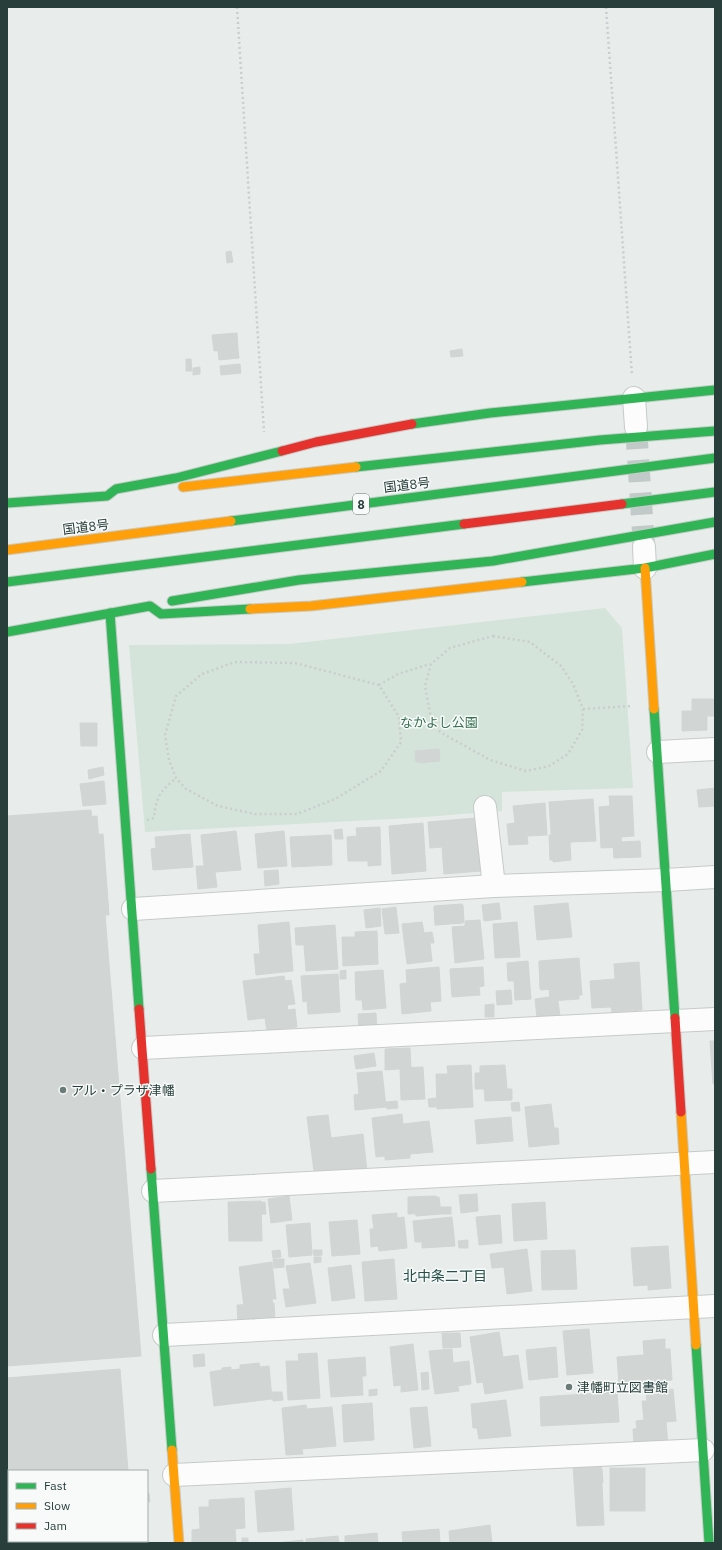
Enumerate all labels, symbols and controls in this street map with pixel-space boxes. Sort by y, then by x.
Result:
street label: 国道8号 [383,474,431,496]
road number: 8 [353,494,369,514]
street label: 国道8号 [62,516,110,538]
park label: なかよし公園 [400,714,478,731]
place label: アル・プラザ津幡 [71,1082,175,1099]
marker: アル・プラザ津幡 [58,1085,68,1095]
district label: 北中条二丁目 [403,1267,487,1285]
place label: 津幡町立図書館 [577,1379,668,1396]
marker: 津幡町立図書館 [564,1382,574,1392]
legend [8,1470,148,1542]
text: Fast [44,1478,67,1493]
text: Slow [44,1498,70,1513]
text: Jam [44,1518,67,1533]

